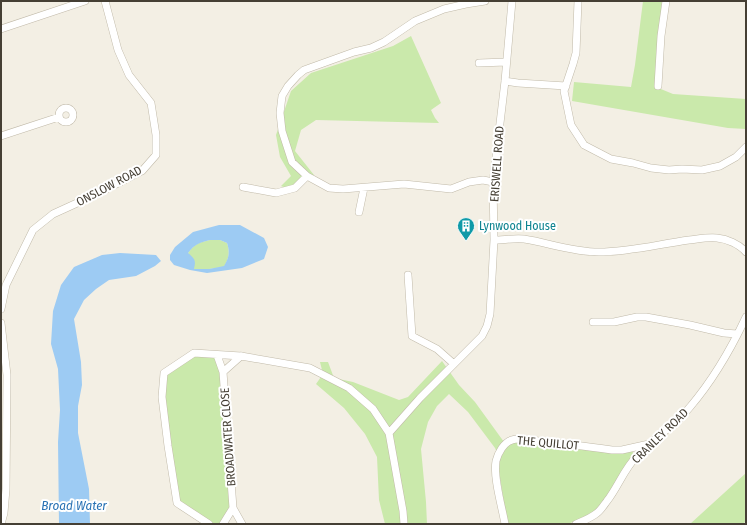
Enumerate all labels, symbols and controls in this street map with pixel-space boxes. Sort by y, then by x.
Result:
street label: ERISWELL ROAD [487,125,507,203]
street label: ONSLOW ROAD [74,163,144,209]
building icon: Lynwood House [456,216,476,241]
place label: Lynwood House [479,219,556,233]
street label: BROADWATER CLOSE [218,387,238,487]
street label: CRANLEY ROAD [629,406,691,466]
street label: THE QUILLOT [517,433,580,453]
water label: Broad Water [41,498,107,513]

